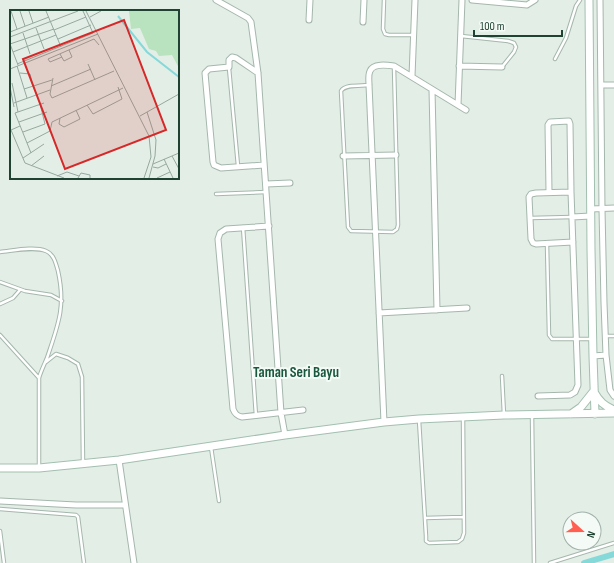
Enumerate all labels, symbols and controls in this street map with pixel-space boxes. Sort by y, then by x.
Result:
inset map [10,10,179,179]
scale bar [474,12,562,38]
text: 100 m [480,19,505,34]
district label: Taman Seri Bayu [253,363,339,382]
north arrow [562,511,602,551]
text: N [584,529,598,540]

